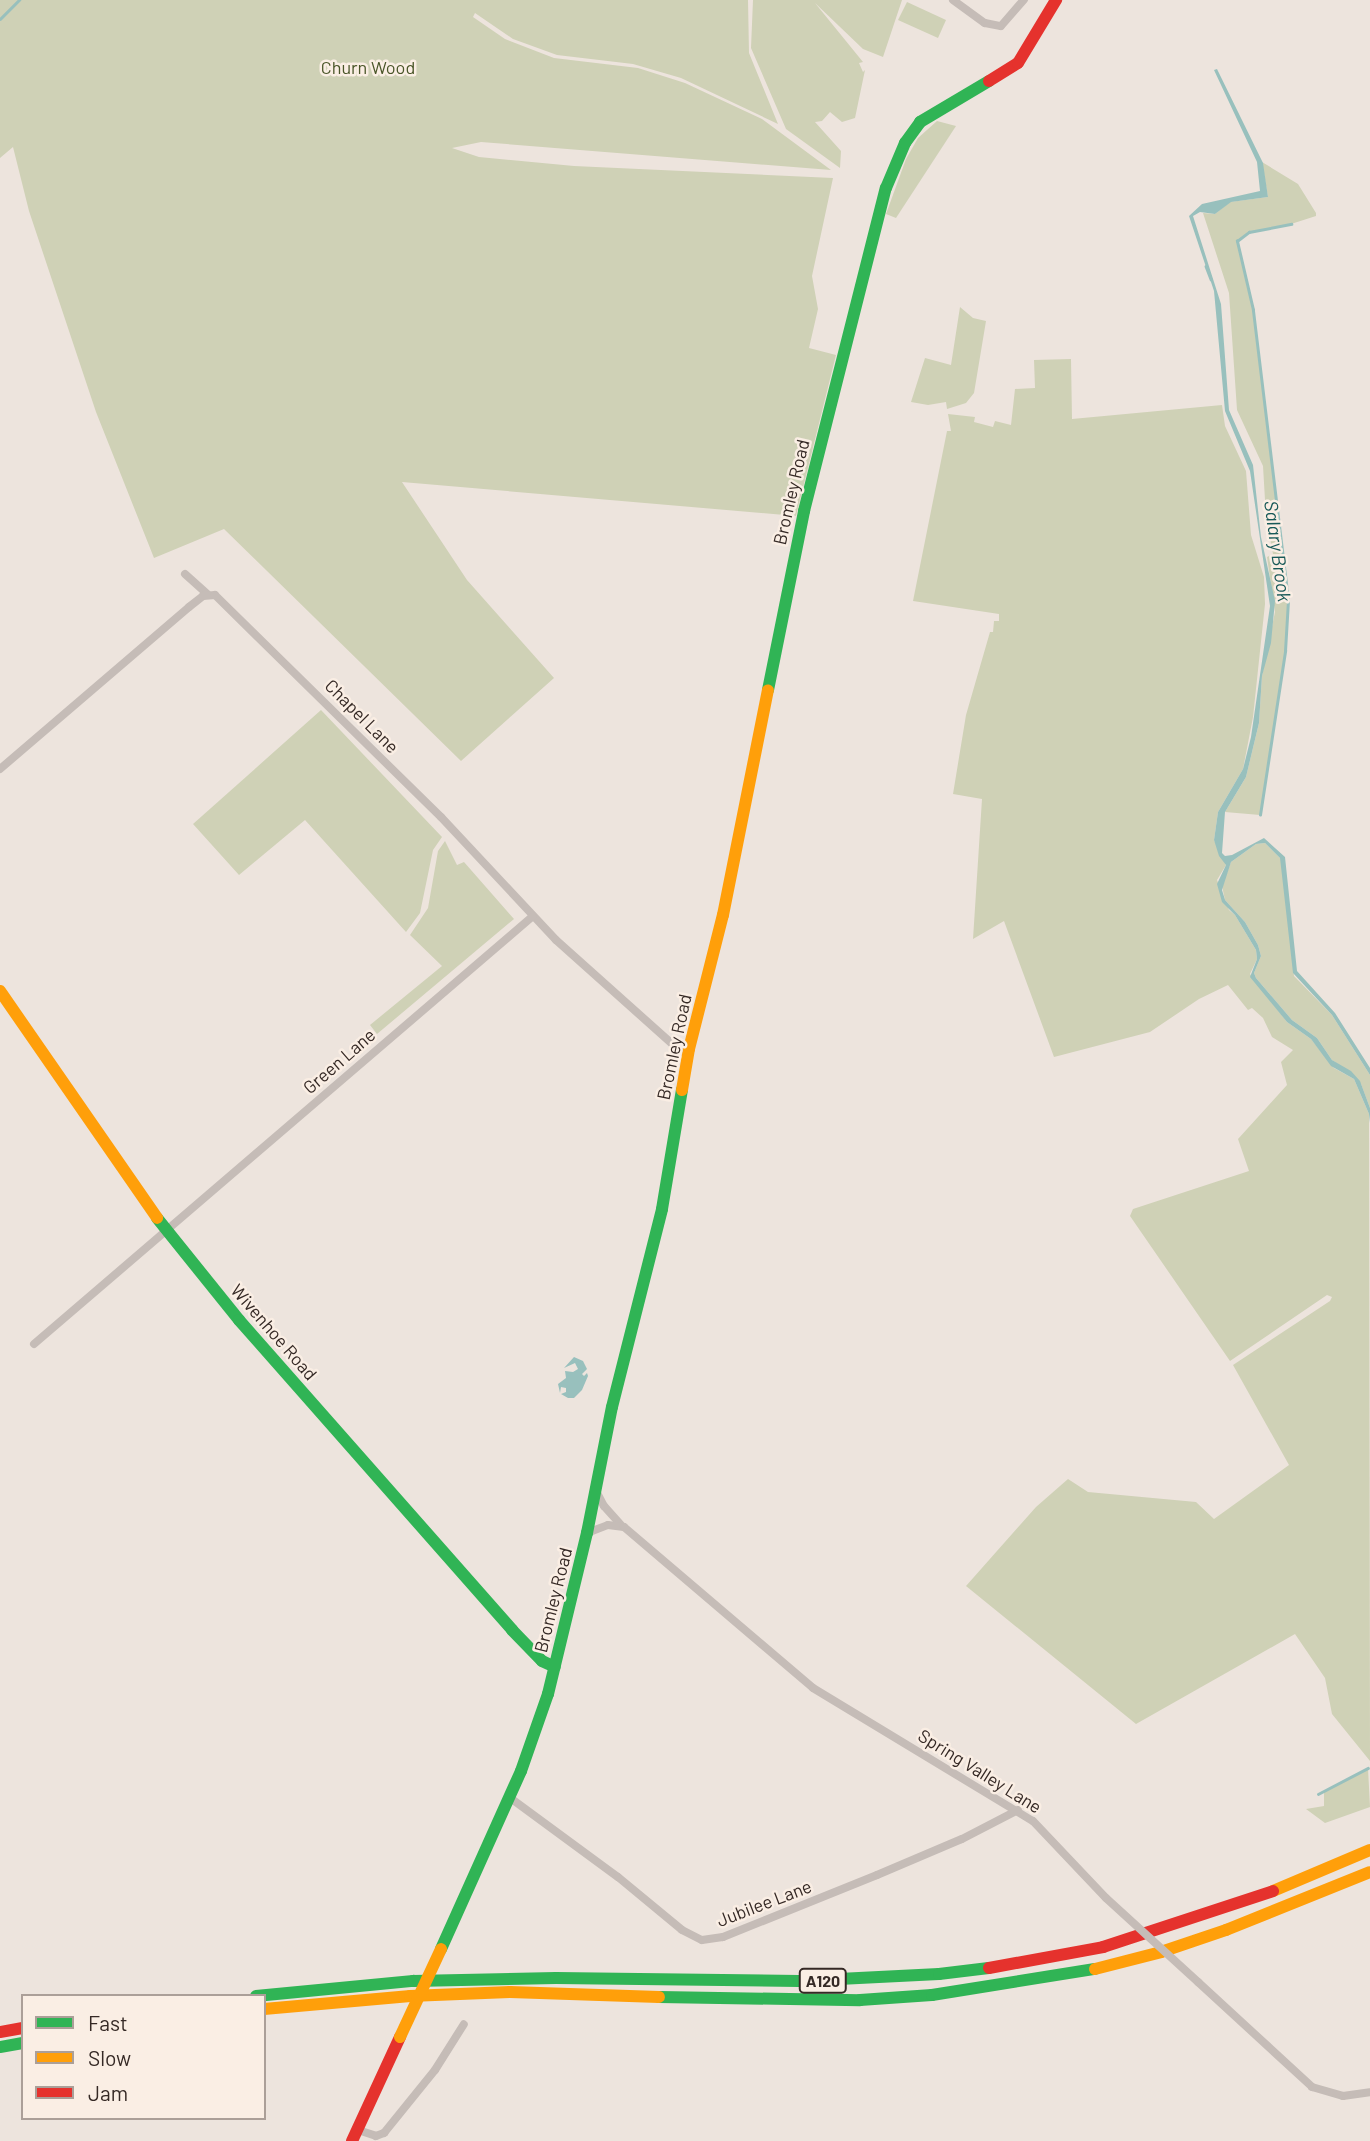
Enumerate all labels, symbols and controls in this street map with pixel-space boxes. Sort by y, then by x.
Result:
park label: Churn Wood [321,56,415,78]
street label: Bromley Road [768,437,814,547]
water label: Salary Brook [1260,499,1296,603]
street label: Chapel Lane [321,675,403,757]
street label: Bromley Road [652,992,696,1102]
street label: Green Lane [298,1024,380,1098]
street label: Wivenhoe Road [226,1280,322,1384]
street label: Bromley Road [530,1545,576,1655]
street label: Spring Valley Lane [914,1724,1046,1818]
street label: Jubilee Lane [713,1875,815,1931]
road number: A120 [798,1968,848,1994]
legend [21,1994,266,2120]
text: Fast [88,2010,128,2035]
text: Slow [88,2045,131,2070]
text: Jam [88,2080,128,2105]

